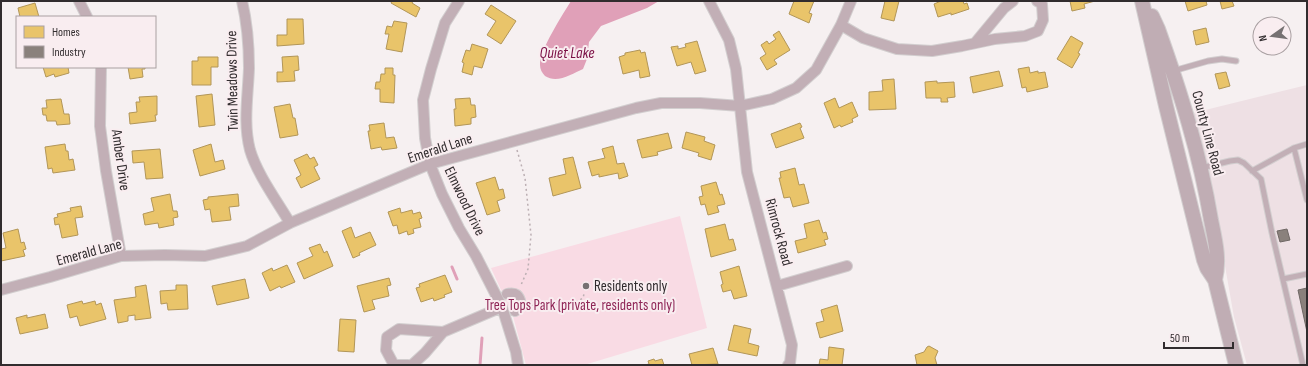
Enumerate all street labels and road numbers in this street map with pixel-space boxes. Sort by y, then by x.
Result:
street label: Twin Meadows Drive [222,30,243,132]
street label: County Line Road [1187,89,1228,178]
street label: Amber Drive [107,127,134,192]
street label: Emerald Lane [405,129,475,168]
street label: Elmwood Drive [440,164,489,239]
street label: Rimrock Road [760,196,797,268]
street label: Emerald Lane [54,235,124,270]

